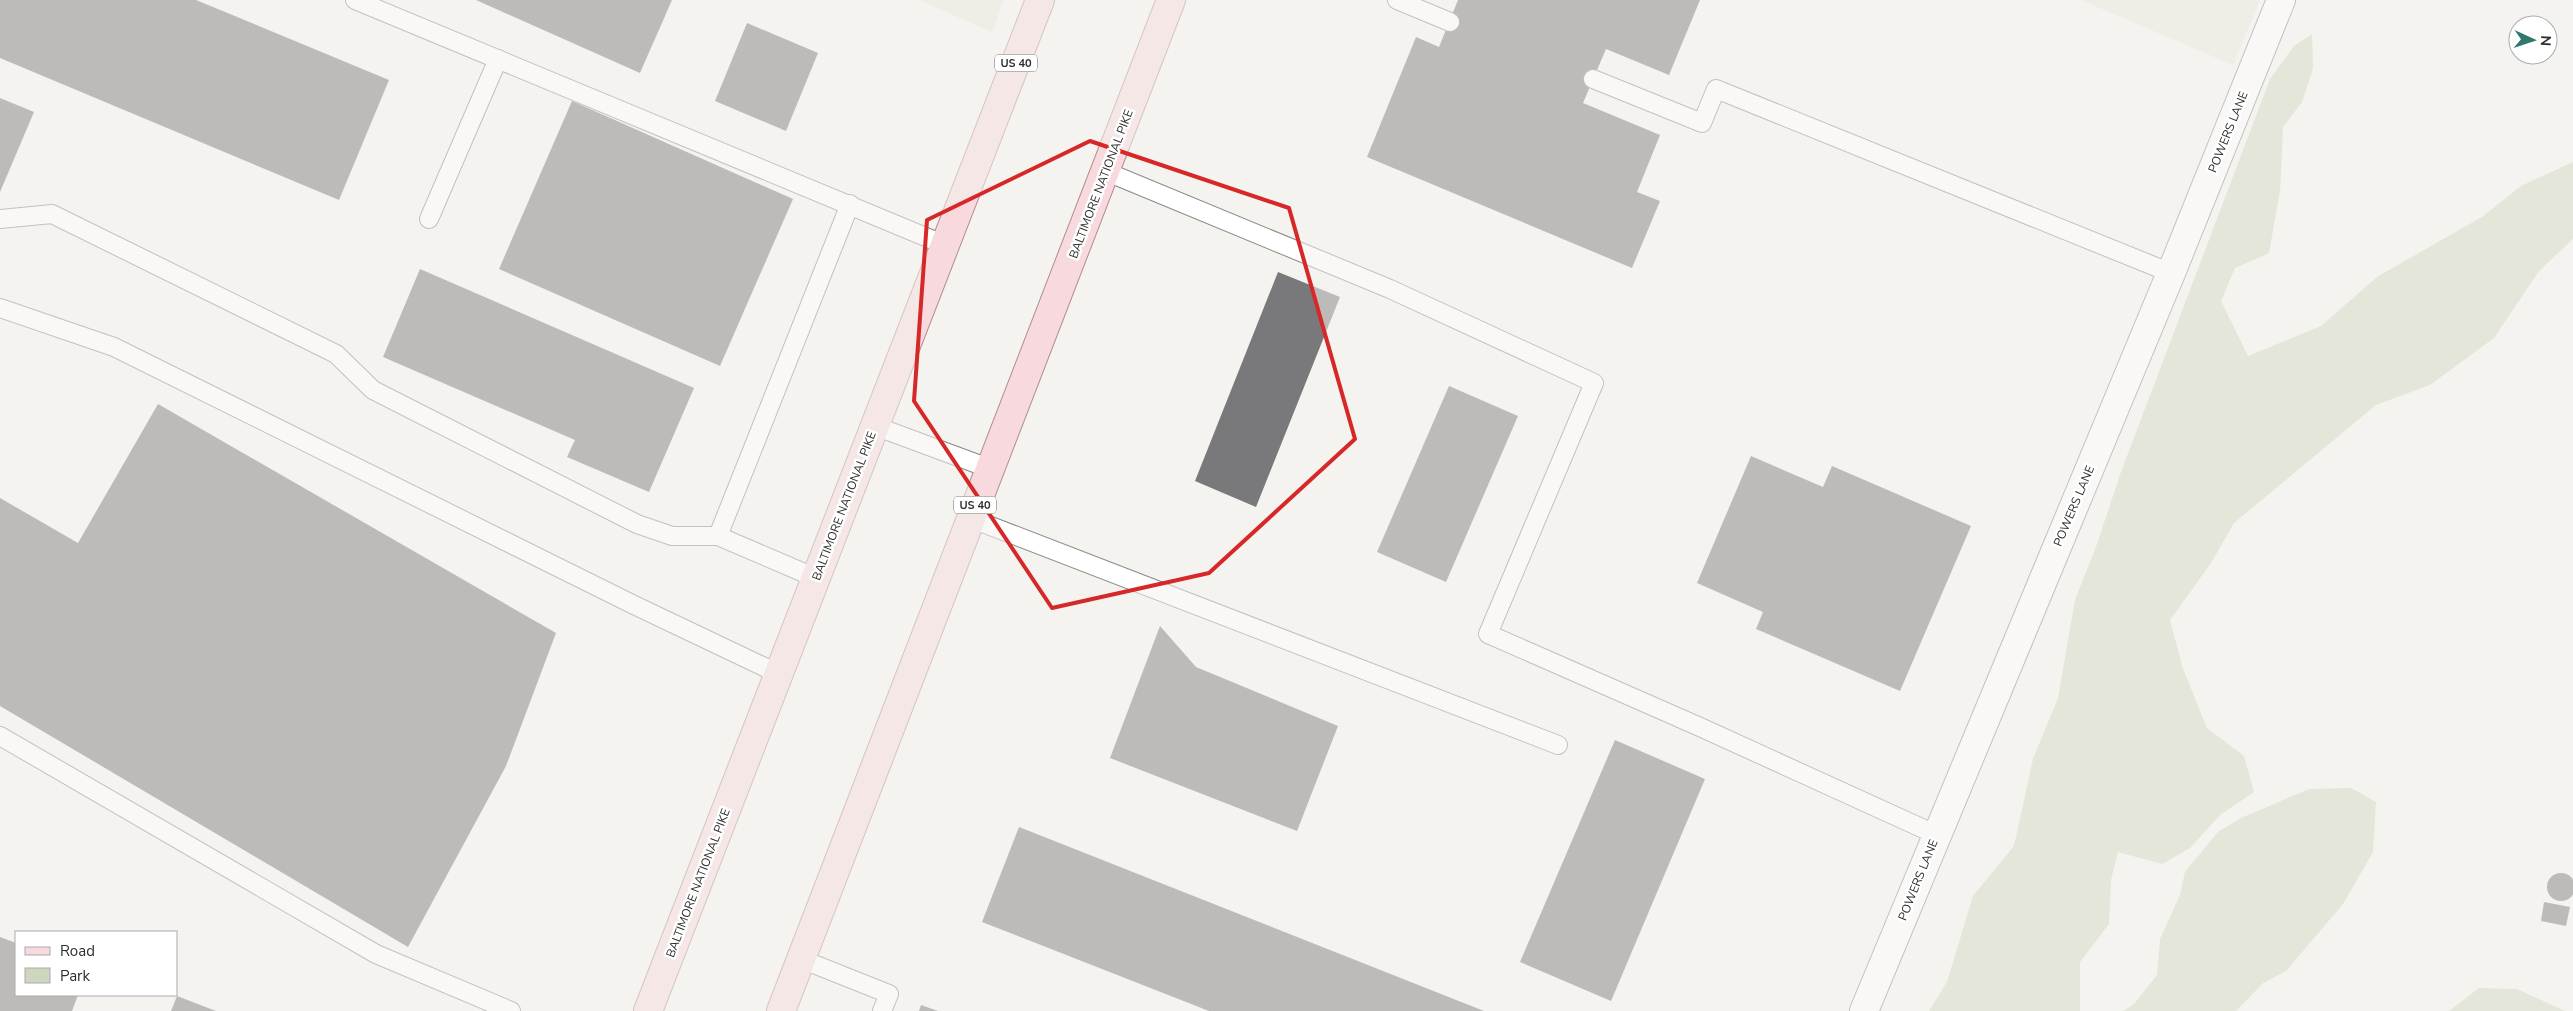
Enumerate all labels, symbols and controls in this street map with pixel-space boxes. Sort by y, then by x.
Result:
north arrow [2508,15,2558,65]
text: N [2536,35,2555,46]
road number: US 40 [995,54,1037,72]
street label: POWERS LANE [2204,89,2252,175]
street label: BALTIMORE NATIONAL PIKE [1065,107,1137,261]
street label: BALTIMORE NATIONAL PIKE [808,429,880,583]
street label: POWERS LANE [2050,463,2098,549]
road number: US 40 [954,496,996,514]
street label: BALTIMORE NATIONAL PIKE [662,806,734,960]
street label: POWERS LANE [1894,837,1942,923]
legend [15,931,178,996]
text: Road [60,941,95,961]
text: Park [60,966,90,986]

